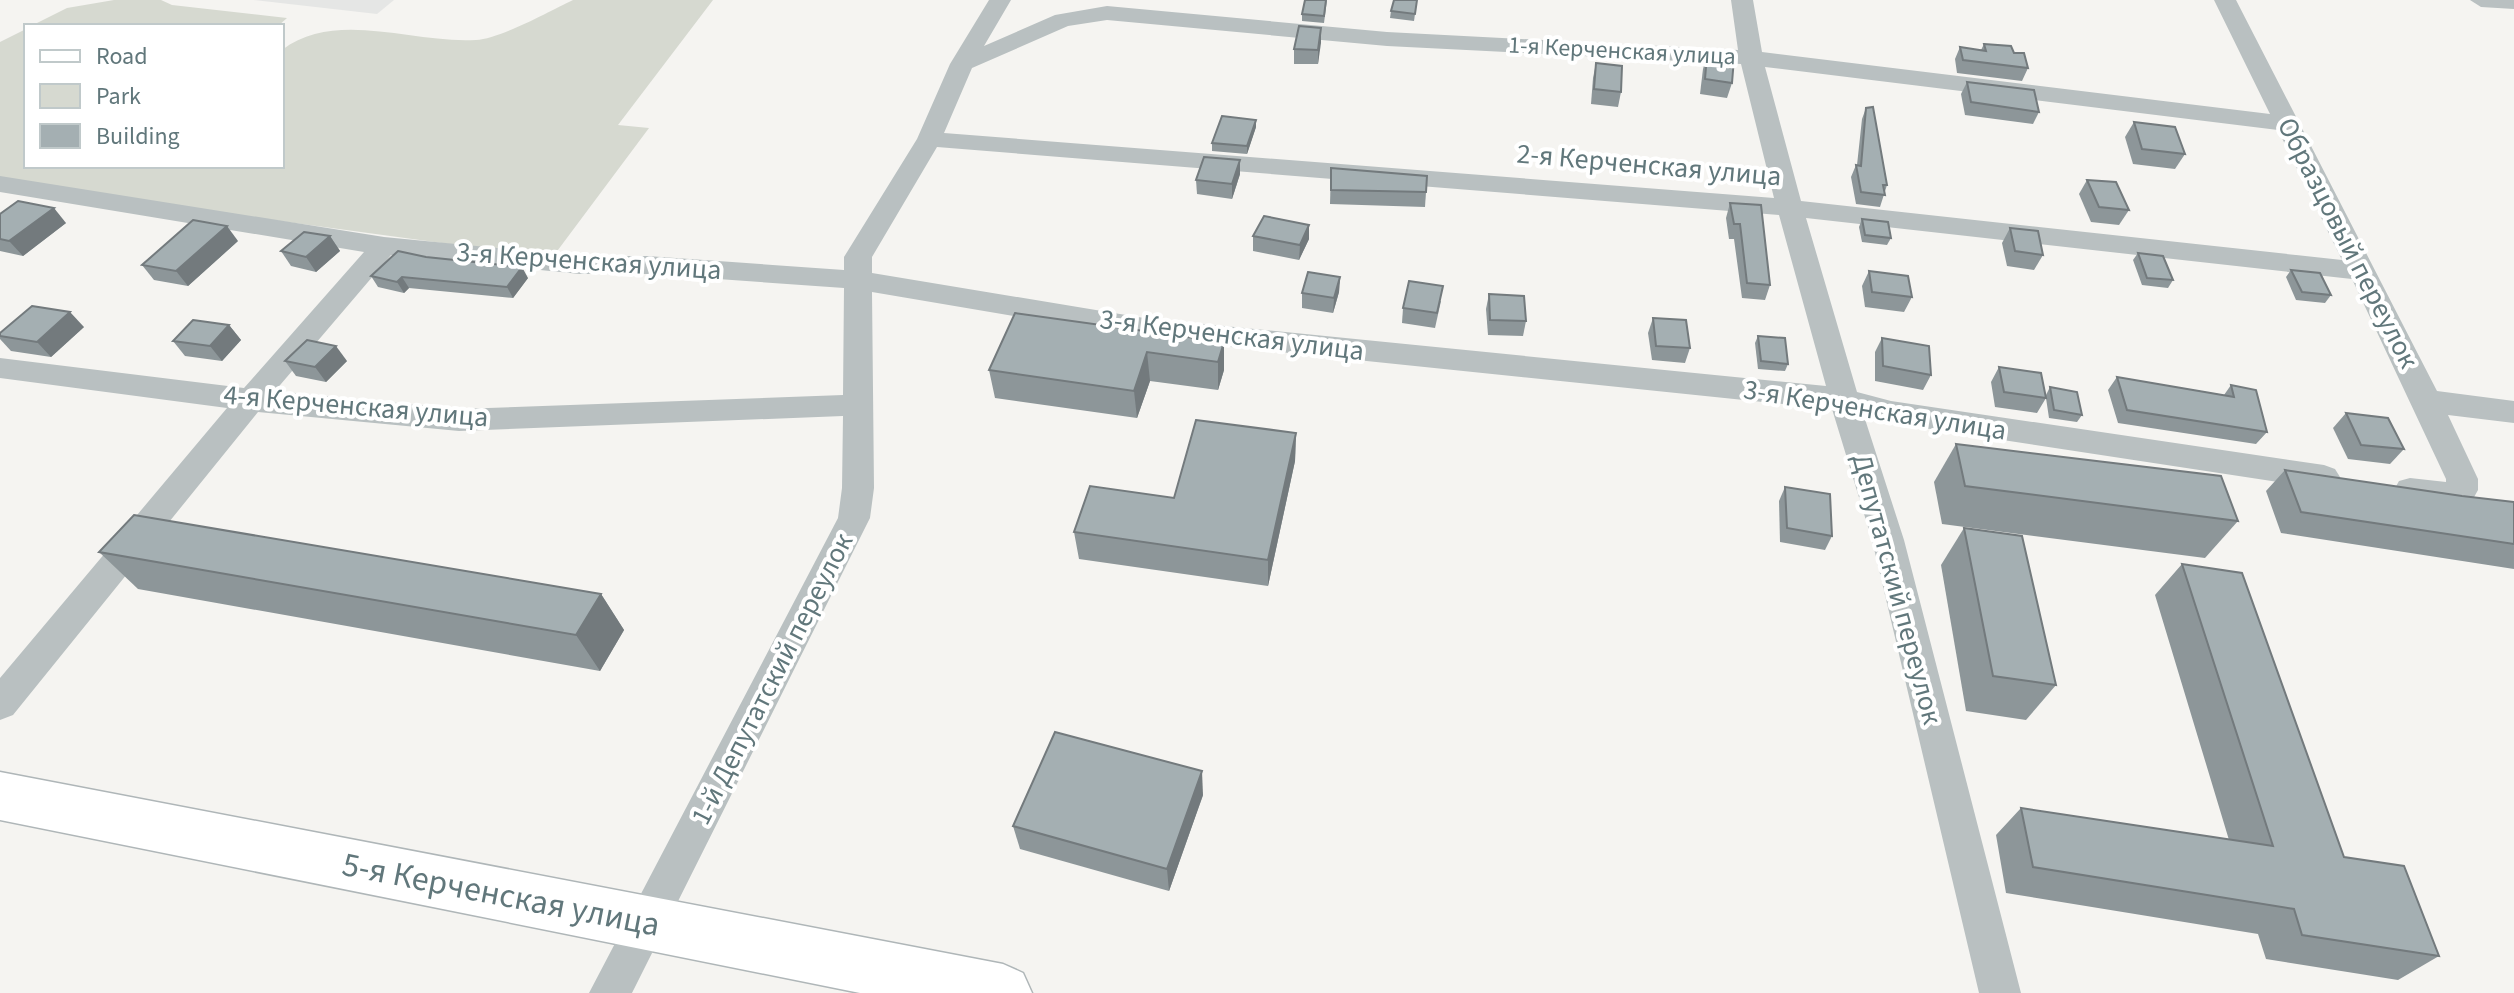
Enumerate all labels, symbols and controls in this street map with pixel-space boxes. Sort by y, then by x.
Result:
legend [24,24,284,168]
street label: 1-я Керченская улица [1507,28,1737,74]
text: Road [96,39,148,74]
text: Park [96,79,141,114]
street label: Образцовый переулок [2267,111,2429,376]
text: Building [96,119,180,154]
street label: 2-я Керченская улица [1515,134,1783,196]
street label: 3-я Керченская улица [455,232,723,290]
street label: 3-я Керченская улица [1098,299,1366,371]
street label: 3-я Керченская улица [1741,369,2009,451]
street label: 4-я Керченская улица [222,375,490,437]
street label: Депутатский переулок [1842,449,1952,729]
street label: 1-й Депутатский переулок [681,526,863,832]
street label: 5-я Керченская улица [338,840,664,950]

